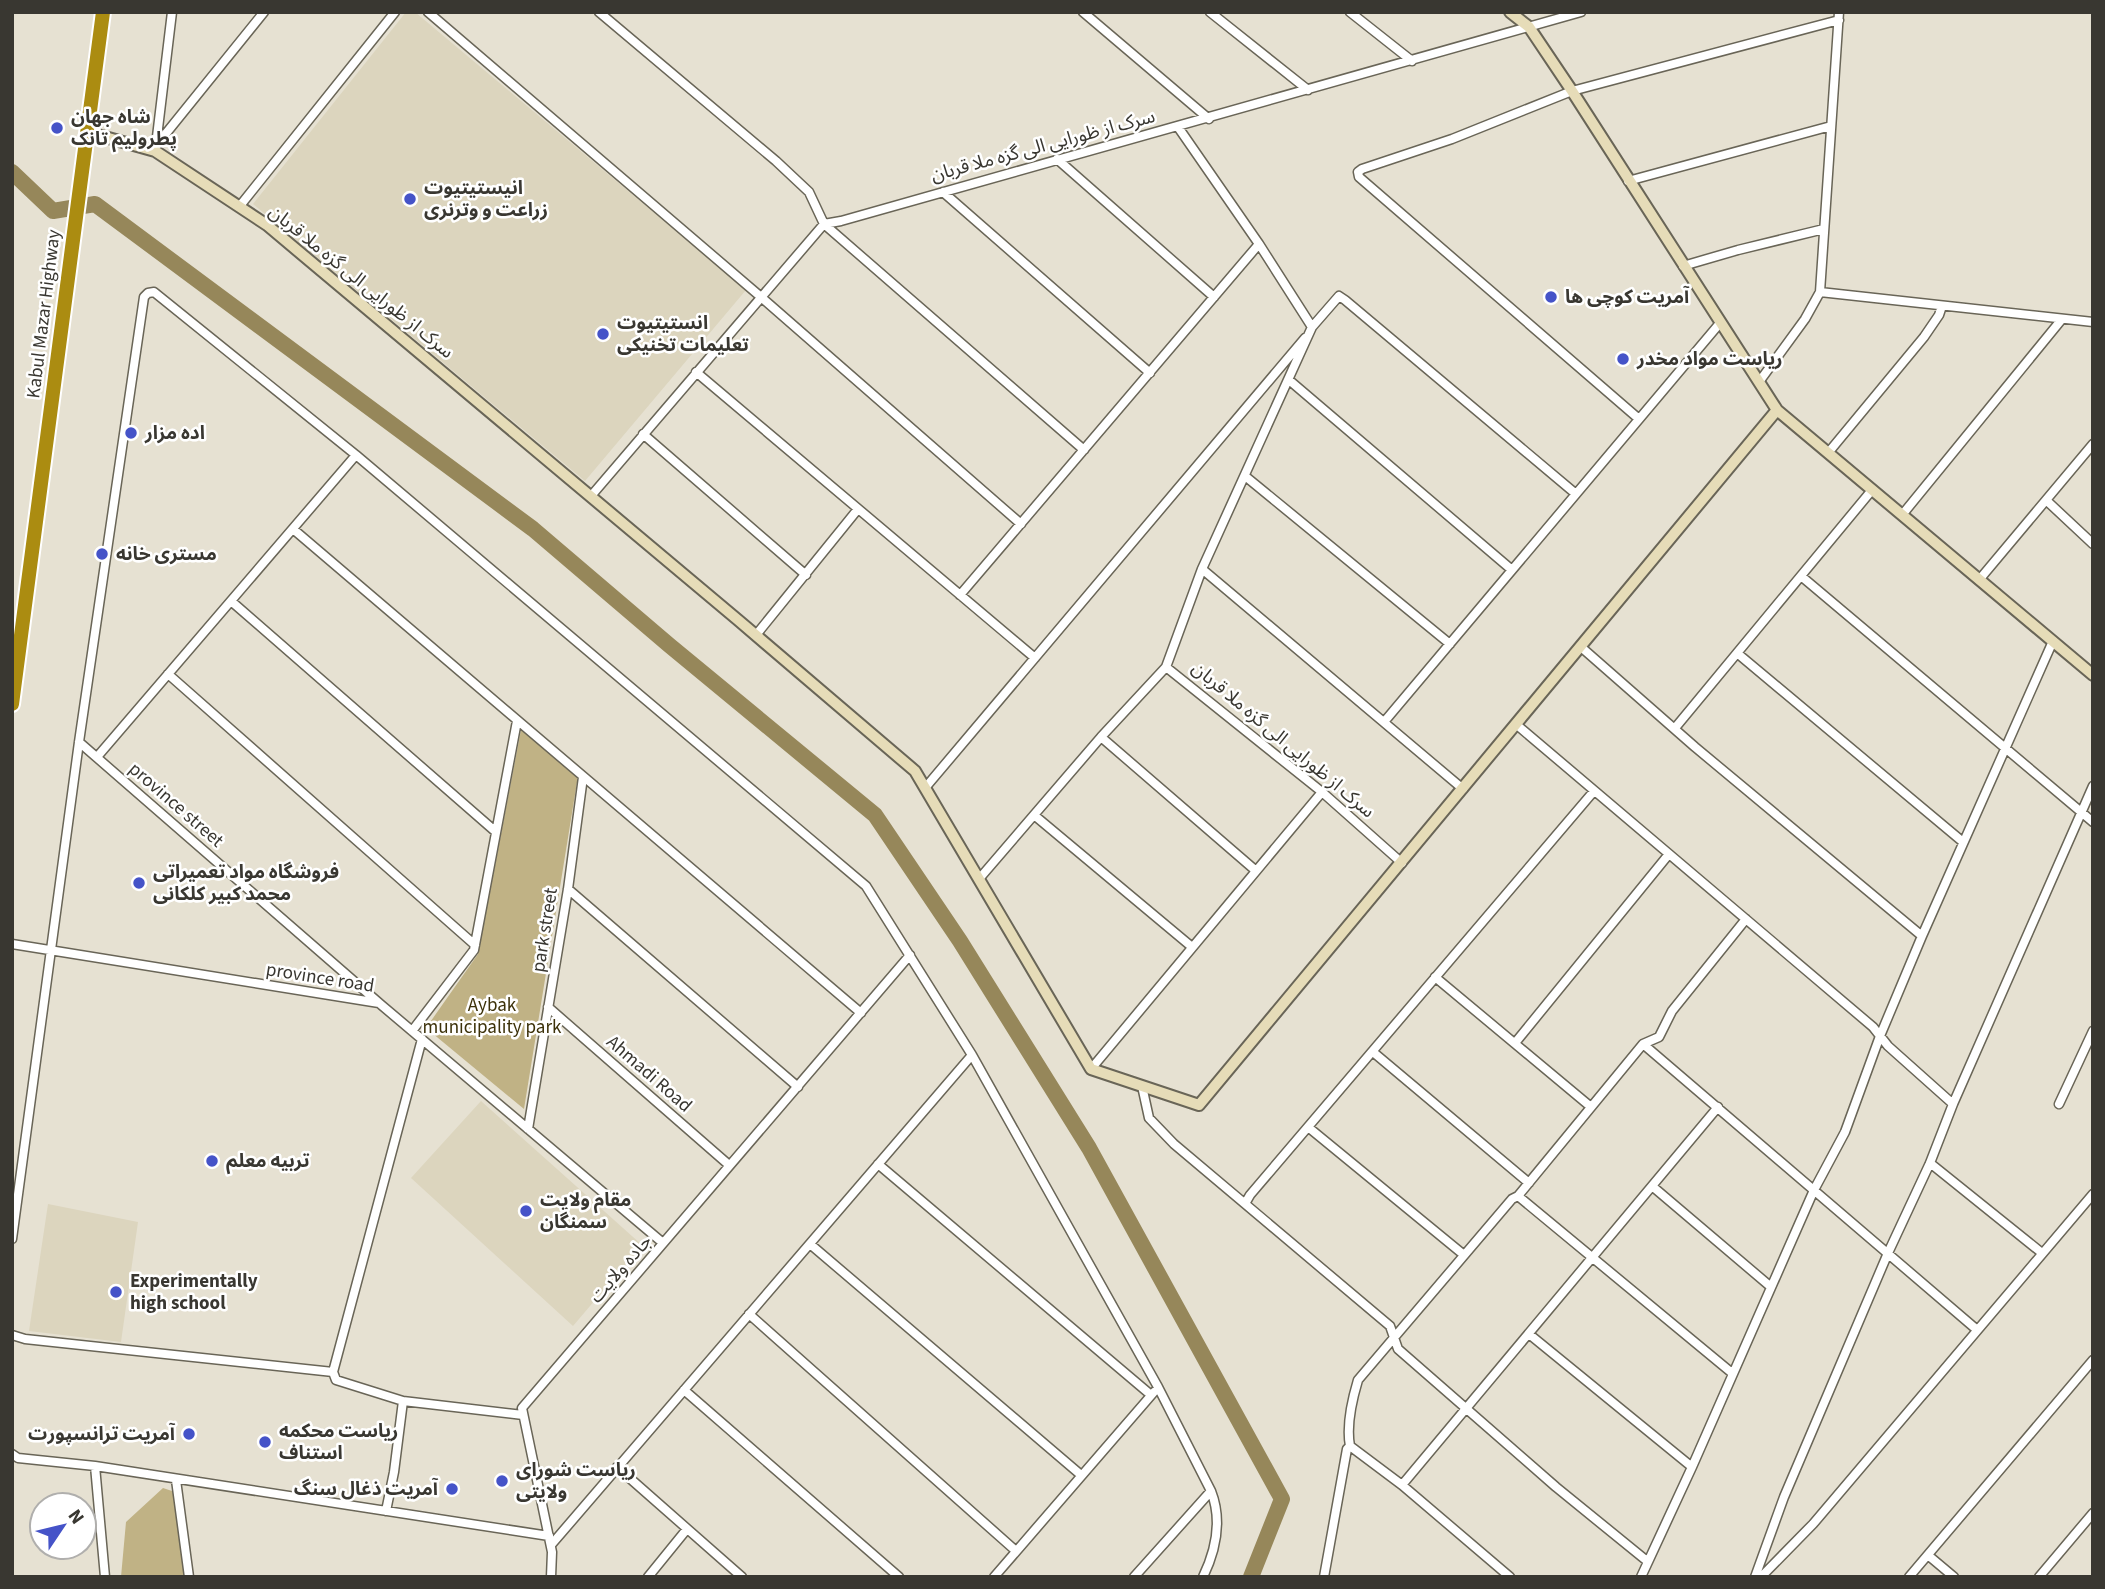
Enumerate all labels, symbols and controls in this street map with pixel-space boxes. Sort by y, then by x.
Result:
street label: سرک از ظورایی الی گزه ملا قربان [928,103,1158,189]
place label: شاه جهان پطرولیم تانک [71,104,177,153]
marker: شاه جهان پطرولیم تانک [49,120,65,136]
place label: انیستیتیوت زراعت و وترنری [424,175,548,224]
marker: انیستیتیوت زراعت و وترنری [402,191,418,207]
street label: سرک از ظورایی الی گزه ملا قربان [263,199,459,365]
street label: Kabul Mazar Highway [20,228,68,400]
place label: آمریت کوچی ها [1565,284,1690,311]
marker: آمریت کوچی ها [1543,289,1559,305]
place label: انستیتیوت تعلیمات تخنیکی [617,310,749,359]
marker: انستیتیوت تعلیمات تخنیکی [595,326,611,342]
place label: ریاست مواد مخدر [1636,346,1783,373]
marker: ریاست مواد مخدر [1615,351,1631,367]
place label: اده مزار [144,420,205,447]
marker: اده مزار [123,425,139,441]
place label: مستری خانه [116,541,217,568]
marker: مستری خانه [94,546,110,562]
street label: سرک از ظورایی الی گزه ملا قربان [1186,655,1380,825]
street label: province street [123,756,230,854]
place label: فروشگاه مواد تعمیراتی محمد کبیر کلکانی [153,859,339,908]
marker: فروشگاه مواد تعمیراتی محمد کبیر کلکانی [131,875,147,891]
street label: park street [525,885,565,974]
street label: province road [264,956,376,1000]
park label: Aybak municipality park [423,992,562,1041]
street label: Ahmadi Road [600,1029,698,1119]
place label: تربیه معلم [226,1148,310,1175]
marker: تربیه معلم [204,1153,220,1169]
place label: مقام ولایت سمنگان [540,1187,631,1236]
marker: مقام ولایت سمنگان [518,1203,534,1219]
street label: جاده ولایت [583,1229,659,1309]
place label: Experimentally high school [130,1268,258,1317]
marker: Experimentally high school [108,1284,124,1300]
place label: ریاست محکمه استناف [279,1418,398,1467]
place label: آمریت ترانسپورت [28,1421,176,1448]
marker: آمریت ترانسپورت [181,1426,197,1442]
marker: ریاست محکمه استناف [257,1434,273,1450]
place label: ریاست شورای ولایتی [516,1457,636,1506]
marker: ریاست شورای ولایتی [494,1473,510,1489]
place label: آمریت ذغال سنگ [294,1476,439,1503]
marker: آمریت ذغال سنگ [444,1481,460,1497]
north arrow [28,1491,98,1561]
text: N [61,1504,90,1530]

